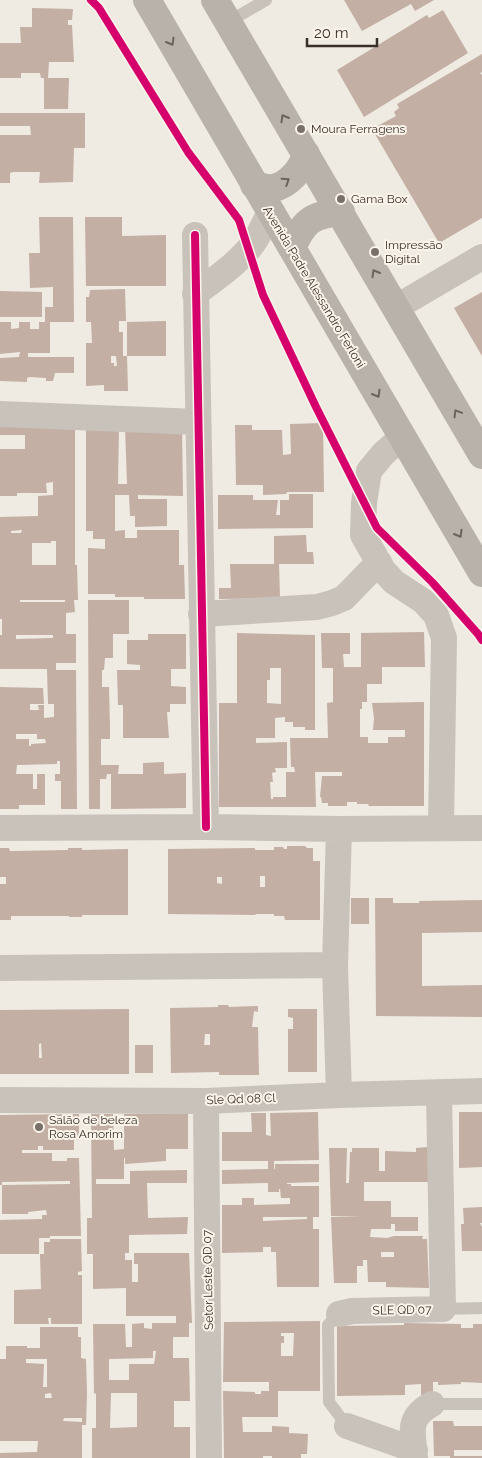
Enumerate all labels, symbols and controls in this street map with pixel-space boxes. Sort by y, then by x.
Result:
scale bar [307,15,377,47]
text: 20 m [314,24,349,42]
one-way arrow [165,37,175,46]
one-way arrow [280,114,290,123]
place label: Moura Ferragens [311,122,406,136]
marker: Moura Ferragens [295,123,307,135]
one-way arrow [280,178,289,187]
place label: Gama Box [351,192,408,206]
marker: Gama Box [335,193,347,205]
street label: Avenida Padre Alessandro Ferloni [260,204,368,370]
place label: Impressão Digital [385,238,443,266]
marker: Impressão Digital [369,246,381,258]
one-way arrow [372,269,382,278]
one-way arrow [371,388,381,397]
one-way arrow [454,410,464,419]
one-way arrow [453,529,463,538]
street label: Sle Qd 08 Cl [206,1091,277,1107]
place label: Salão de beleza Rosa Amorim [49,1113,138,1141]
marker: Salão de beleza Rosa Amorim [33,1121,45,1133]
street label: Setor Leste QD 07 [200,1229,216,1330]
street label: SLE QD 07 [372,1302,432,1318]

